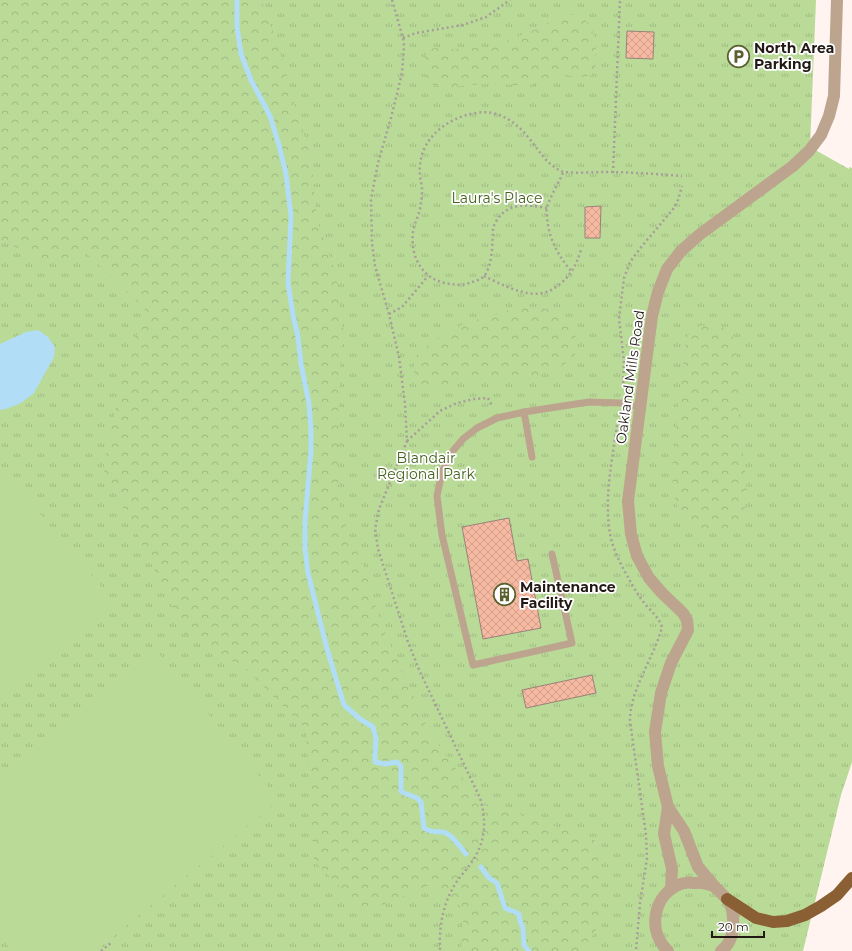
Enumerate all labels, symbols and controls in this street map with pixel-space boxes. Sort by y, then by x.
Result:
place label: North Area Parking [754,39,834,73]
parking icon: North Area Parking [725,43,751,69]
park label: Laura's Place [452,189,542,207]
street label: Oakland Mills Road [612,309,648,445]
park label: Blandair Regional Park [377,449,476,483]
place label: Maintenance Facility [520,578,616,612]
building icon: Maintenance Facility [492,582,518,608]
scale bar [712,913,764,939]
text: 20 m [718,919,749,934]

